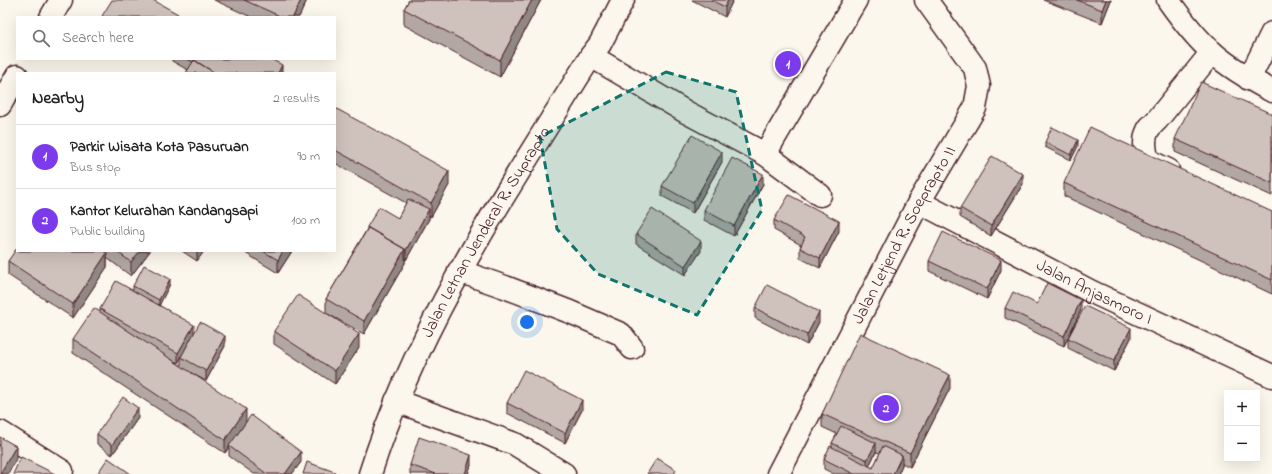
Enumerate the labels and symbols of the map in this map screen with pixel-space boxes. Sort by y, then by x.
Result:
pin: 1 [775,49,801,79]
street label: Jalan Letnan Jenderal R. Suprapto [415,121,557,342]
street label: Jalan Letjend R. Soeprapto II [845,141,962,329]
street label: Jalan Anjasmoro I [1032,253,1157,331]
your location [517,312,537,332]
pin: 2 [873,393,899,423]

